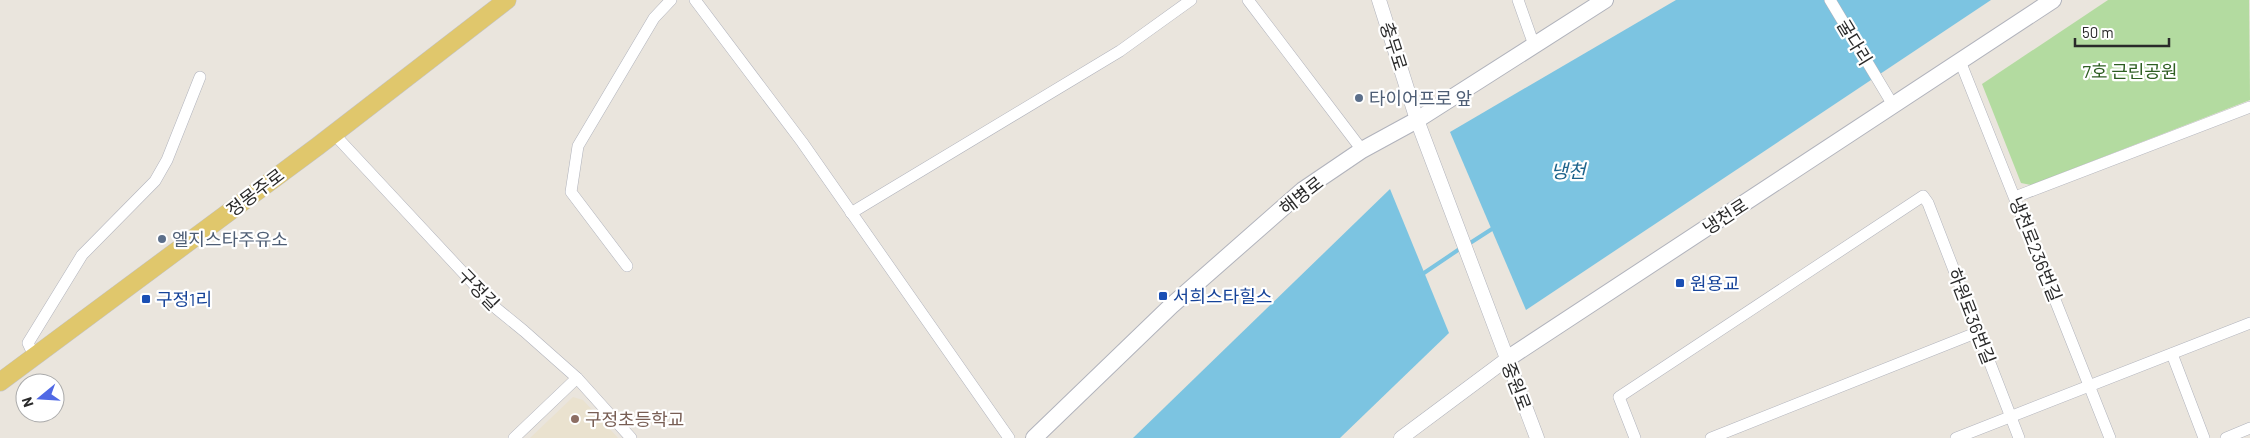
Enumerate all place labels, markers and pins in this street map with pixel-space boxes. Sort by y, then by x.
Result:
place label: 타이어프로 앞 [1369,87,1472,109]
marker: 타이어프로 앞 [1353,92,1365,104]
place label: 엘지스타주유소 [172,228,288,250]
marker: 엘지스타주유소 [156,233,168,245]
place label: 원용교 [1690,272,1740,294]
marker: 원용교 [1674,277,1686,289]
place label: 서희스타힐스 [1173,285,1272,307]
place label: 구정1리 [156,288,212,310]
marker: 서희스타힐스 [1157,290,1169,302]
marker: 구정1리 [140,293,152,305]
place label: 구정초등학교 [585,408,684,430]
marker: 구정초등학교 [569,413,581,425]

